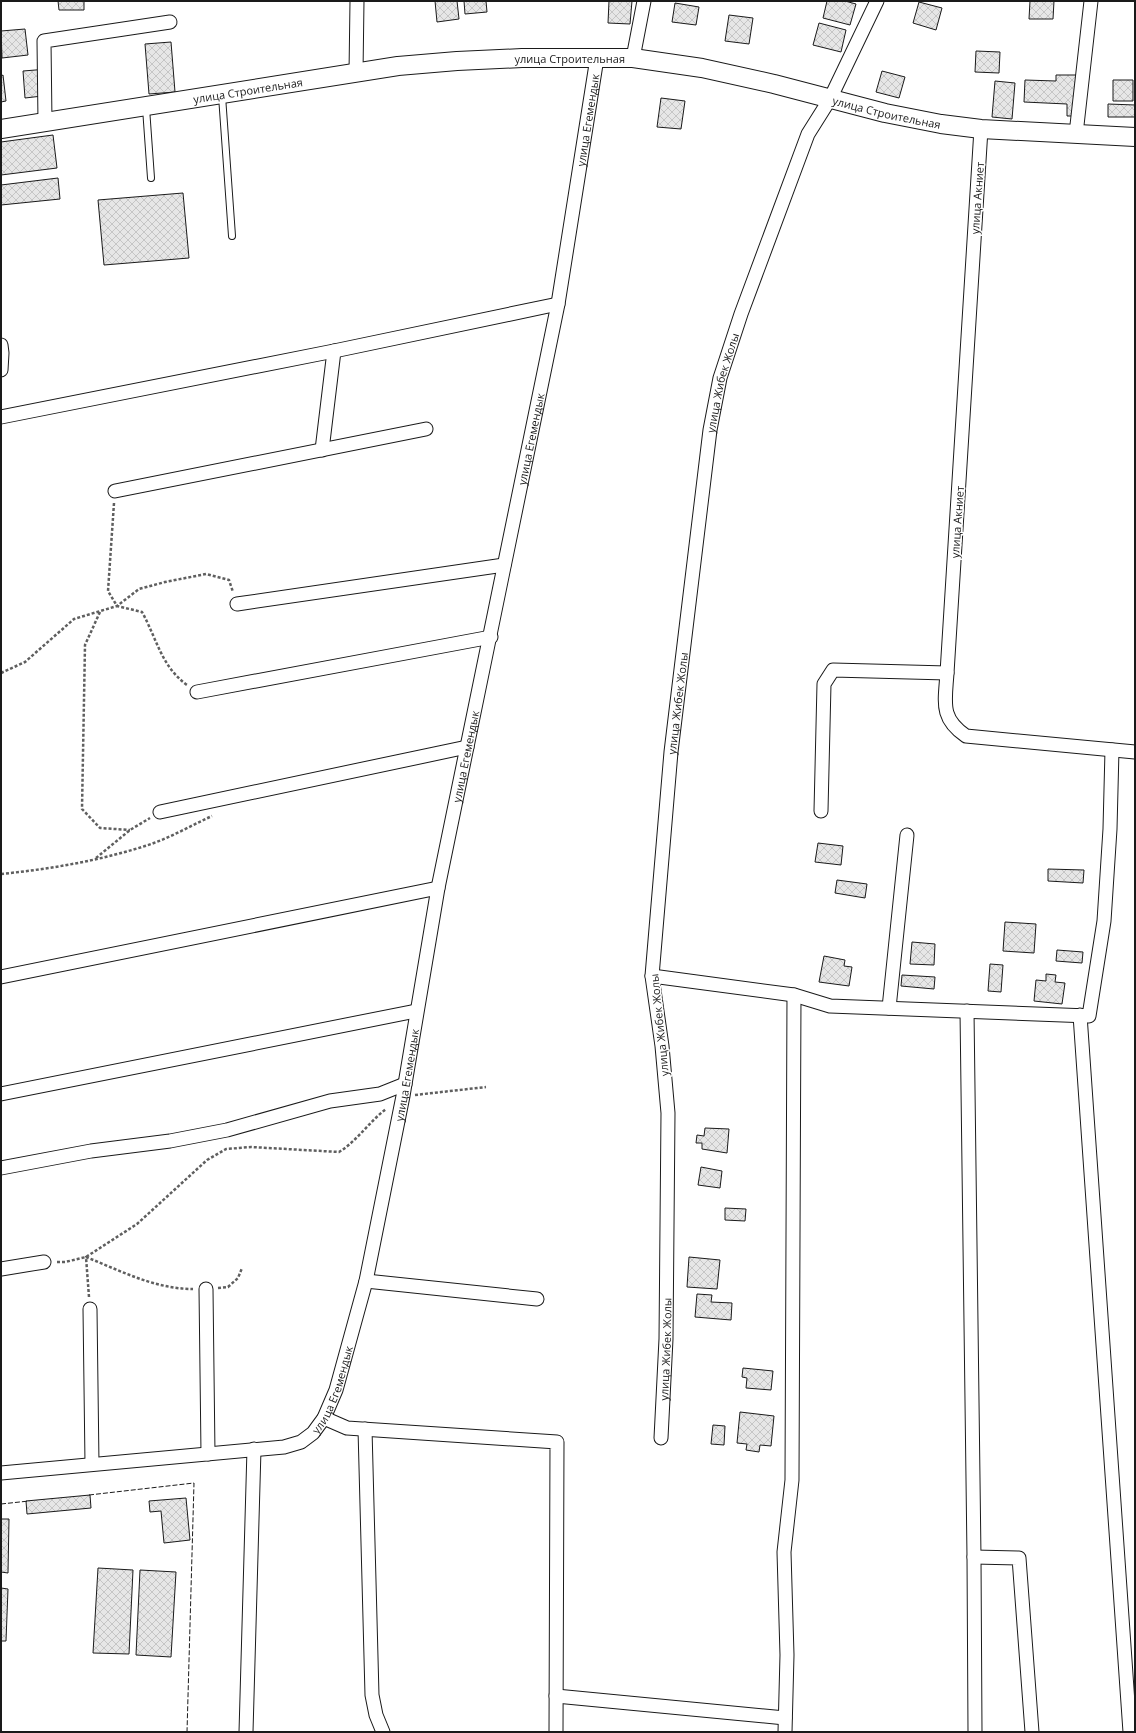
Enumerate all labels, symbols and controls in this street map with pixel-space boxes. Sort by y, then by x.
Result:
street label: улица Строительная [514,51,625,66]
street label: улица Егемендык [572,72,602,167]
street label: улица Строительная [192,74,304,106]
street label: улица Строительная [831,92,942,131]
street label: улица Акниет [967,161,987,235]
street label: улица Жибек Жолы [702,331,742,434]
street label: улица Егемендык [514,391,547,486]
street label: улица Акниет [947,485,967,559]
street label: улица Жибек Жолы [663,651,691,755]
street label: улица Егемендык [448,709,482,804]
street label: улица Жибек Жолы [646,973,672,1077]
street label: улица Егемендык [391,1027,422,1122]
street label: улица Жибек Жолы [655,1298,674,1401]
street label: улица Егемендык [308,1344,355,1436]

